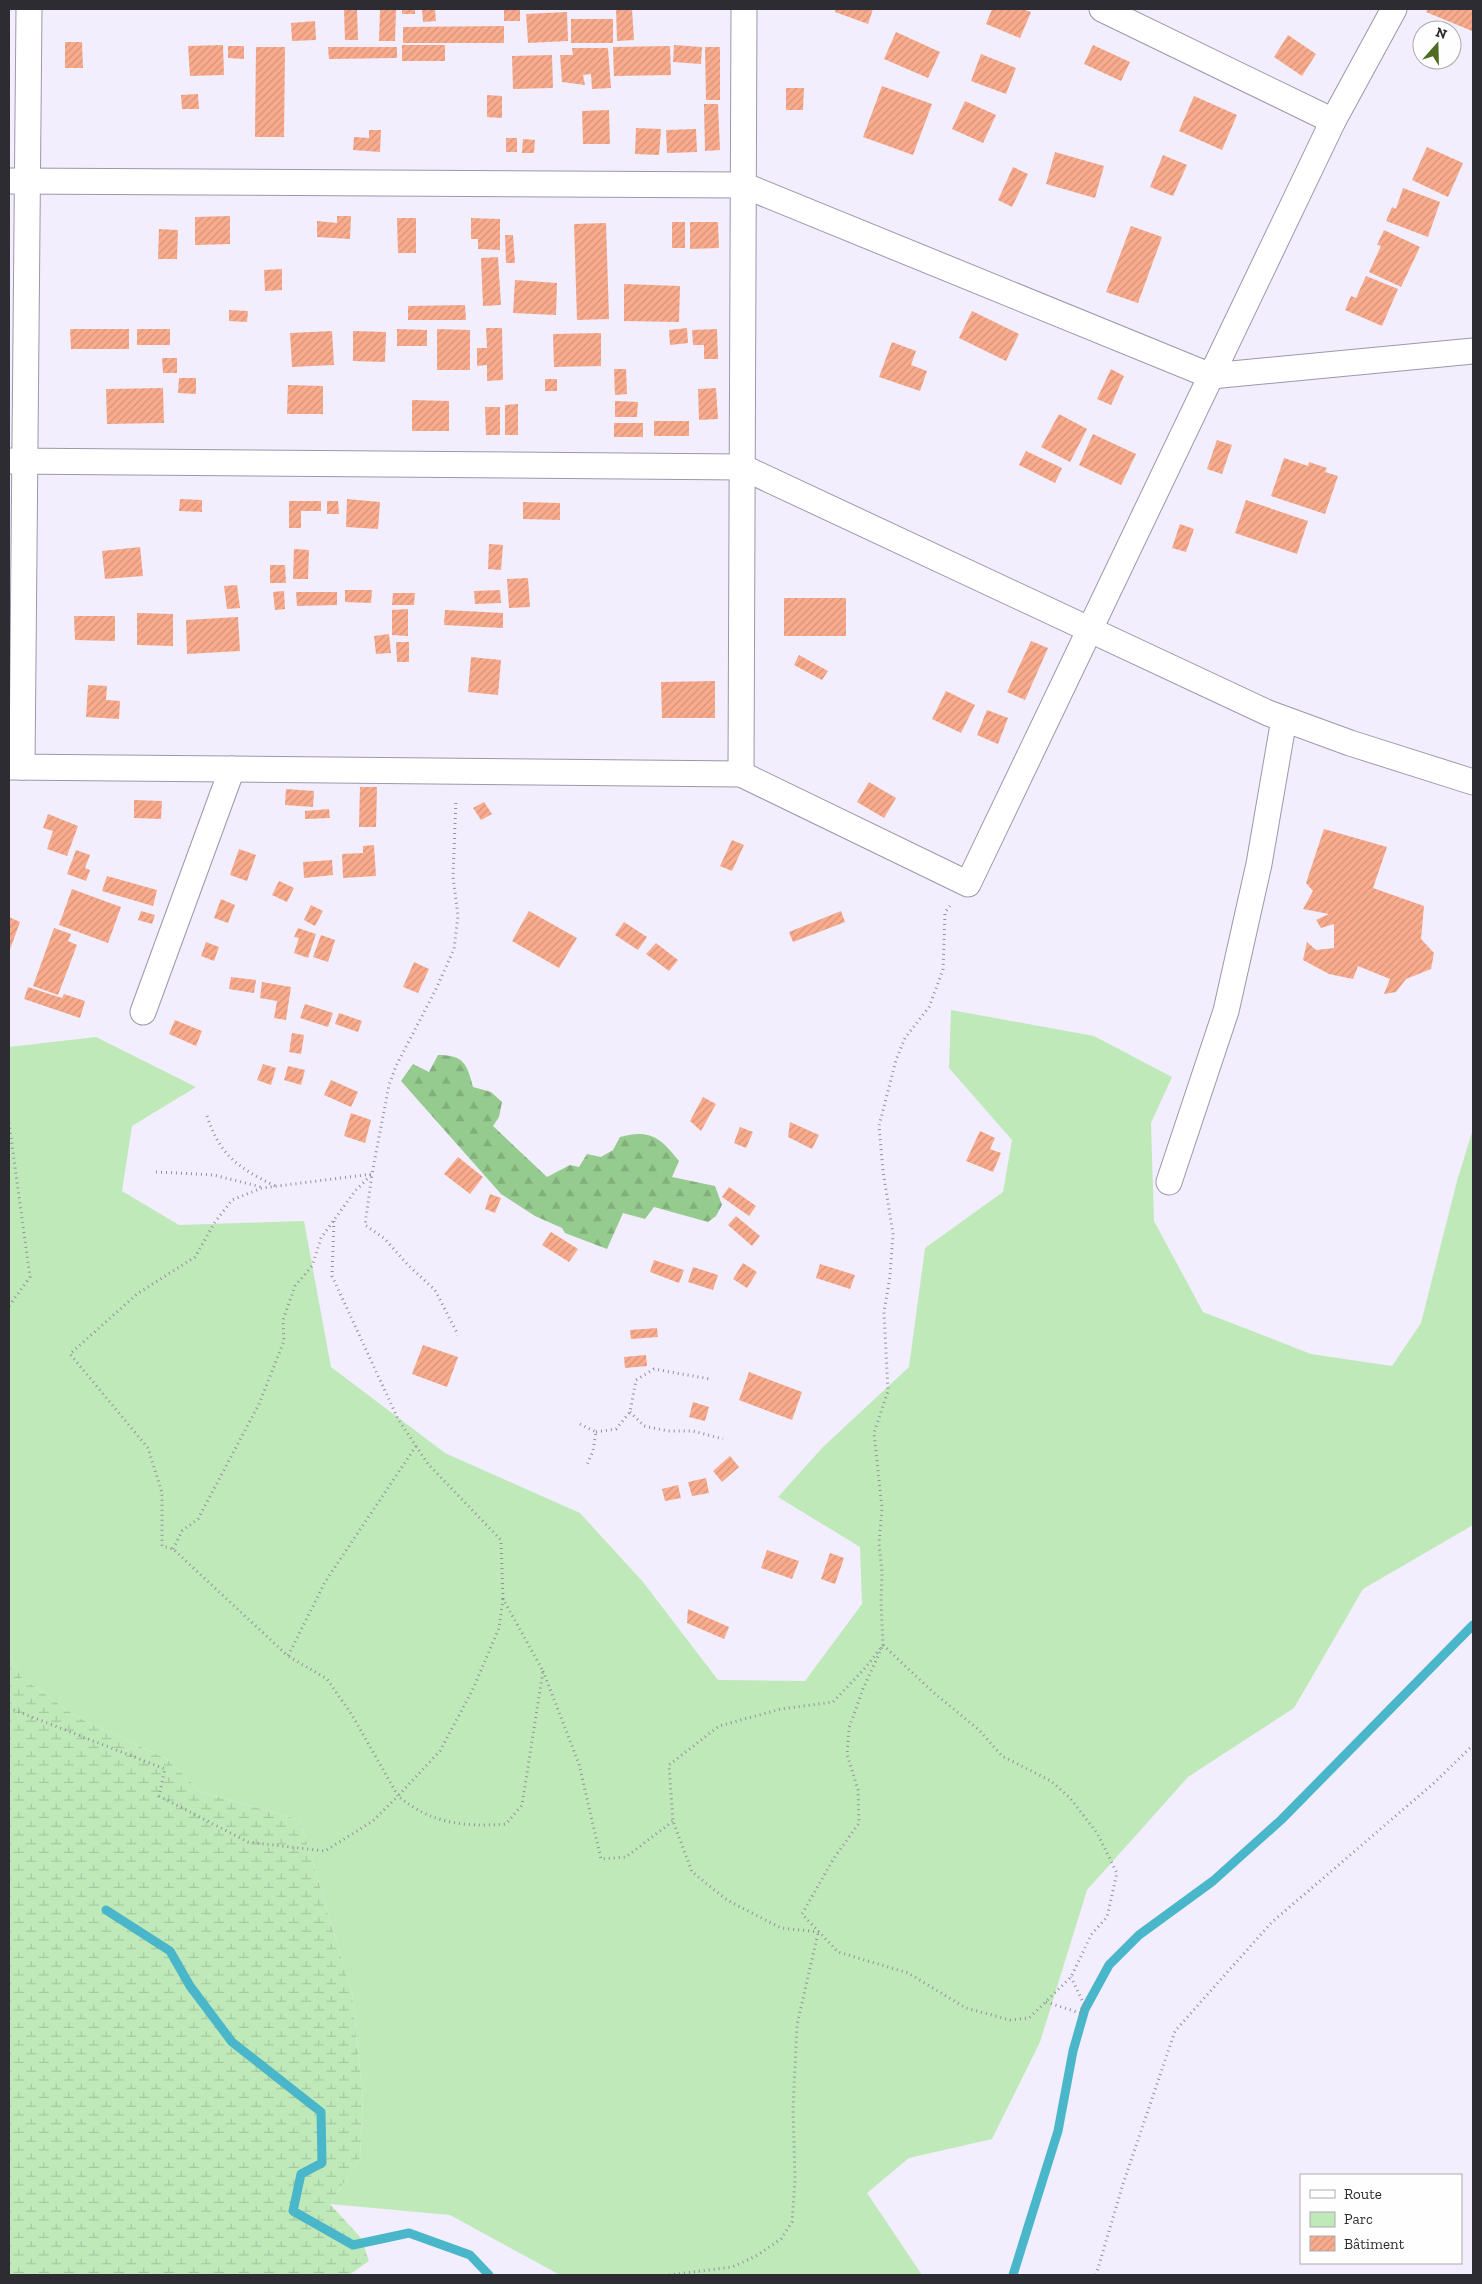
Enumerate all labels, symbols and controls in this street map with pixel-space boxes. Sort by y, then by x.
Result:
north arrow [1412,20,1462,70]
text: N [1433,23,1450,43]
legend [1300,2174,1462,2264]
text: Route [1344,2185,1382,2203]
text: Parc [1344,2210,1373,2228]
text: Bâtiment [1344,2235,1405,2253]

